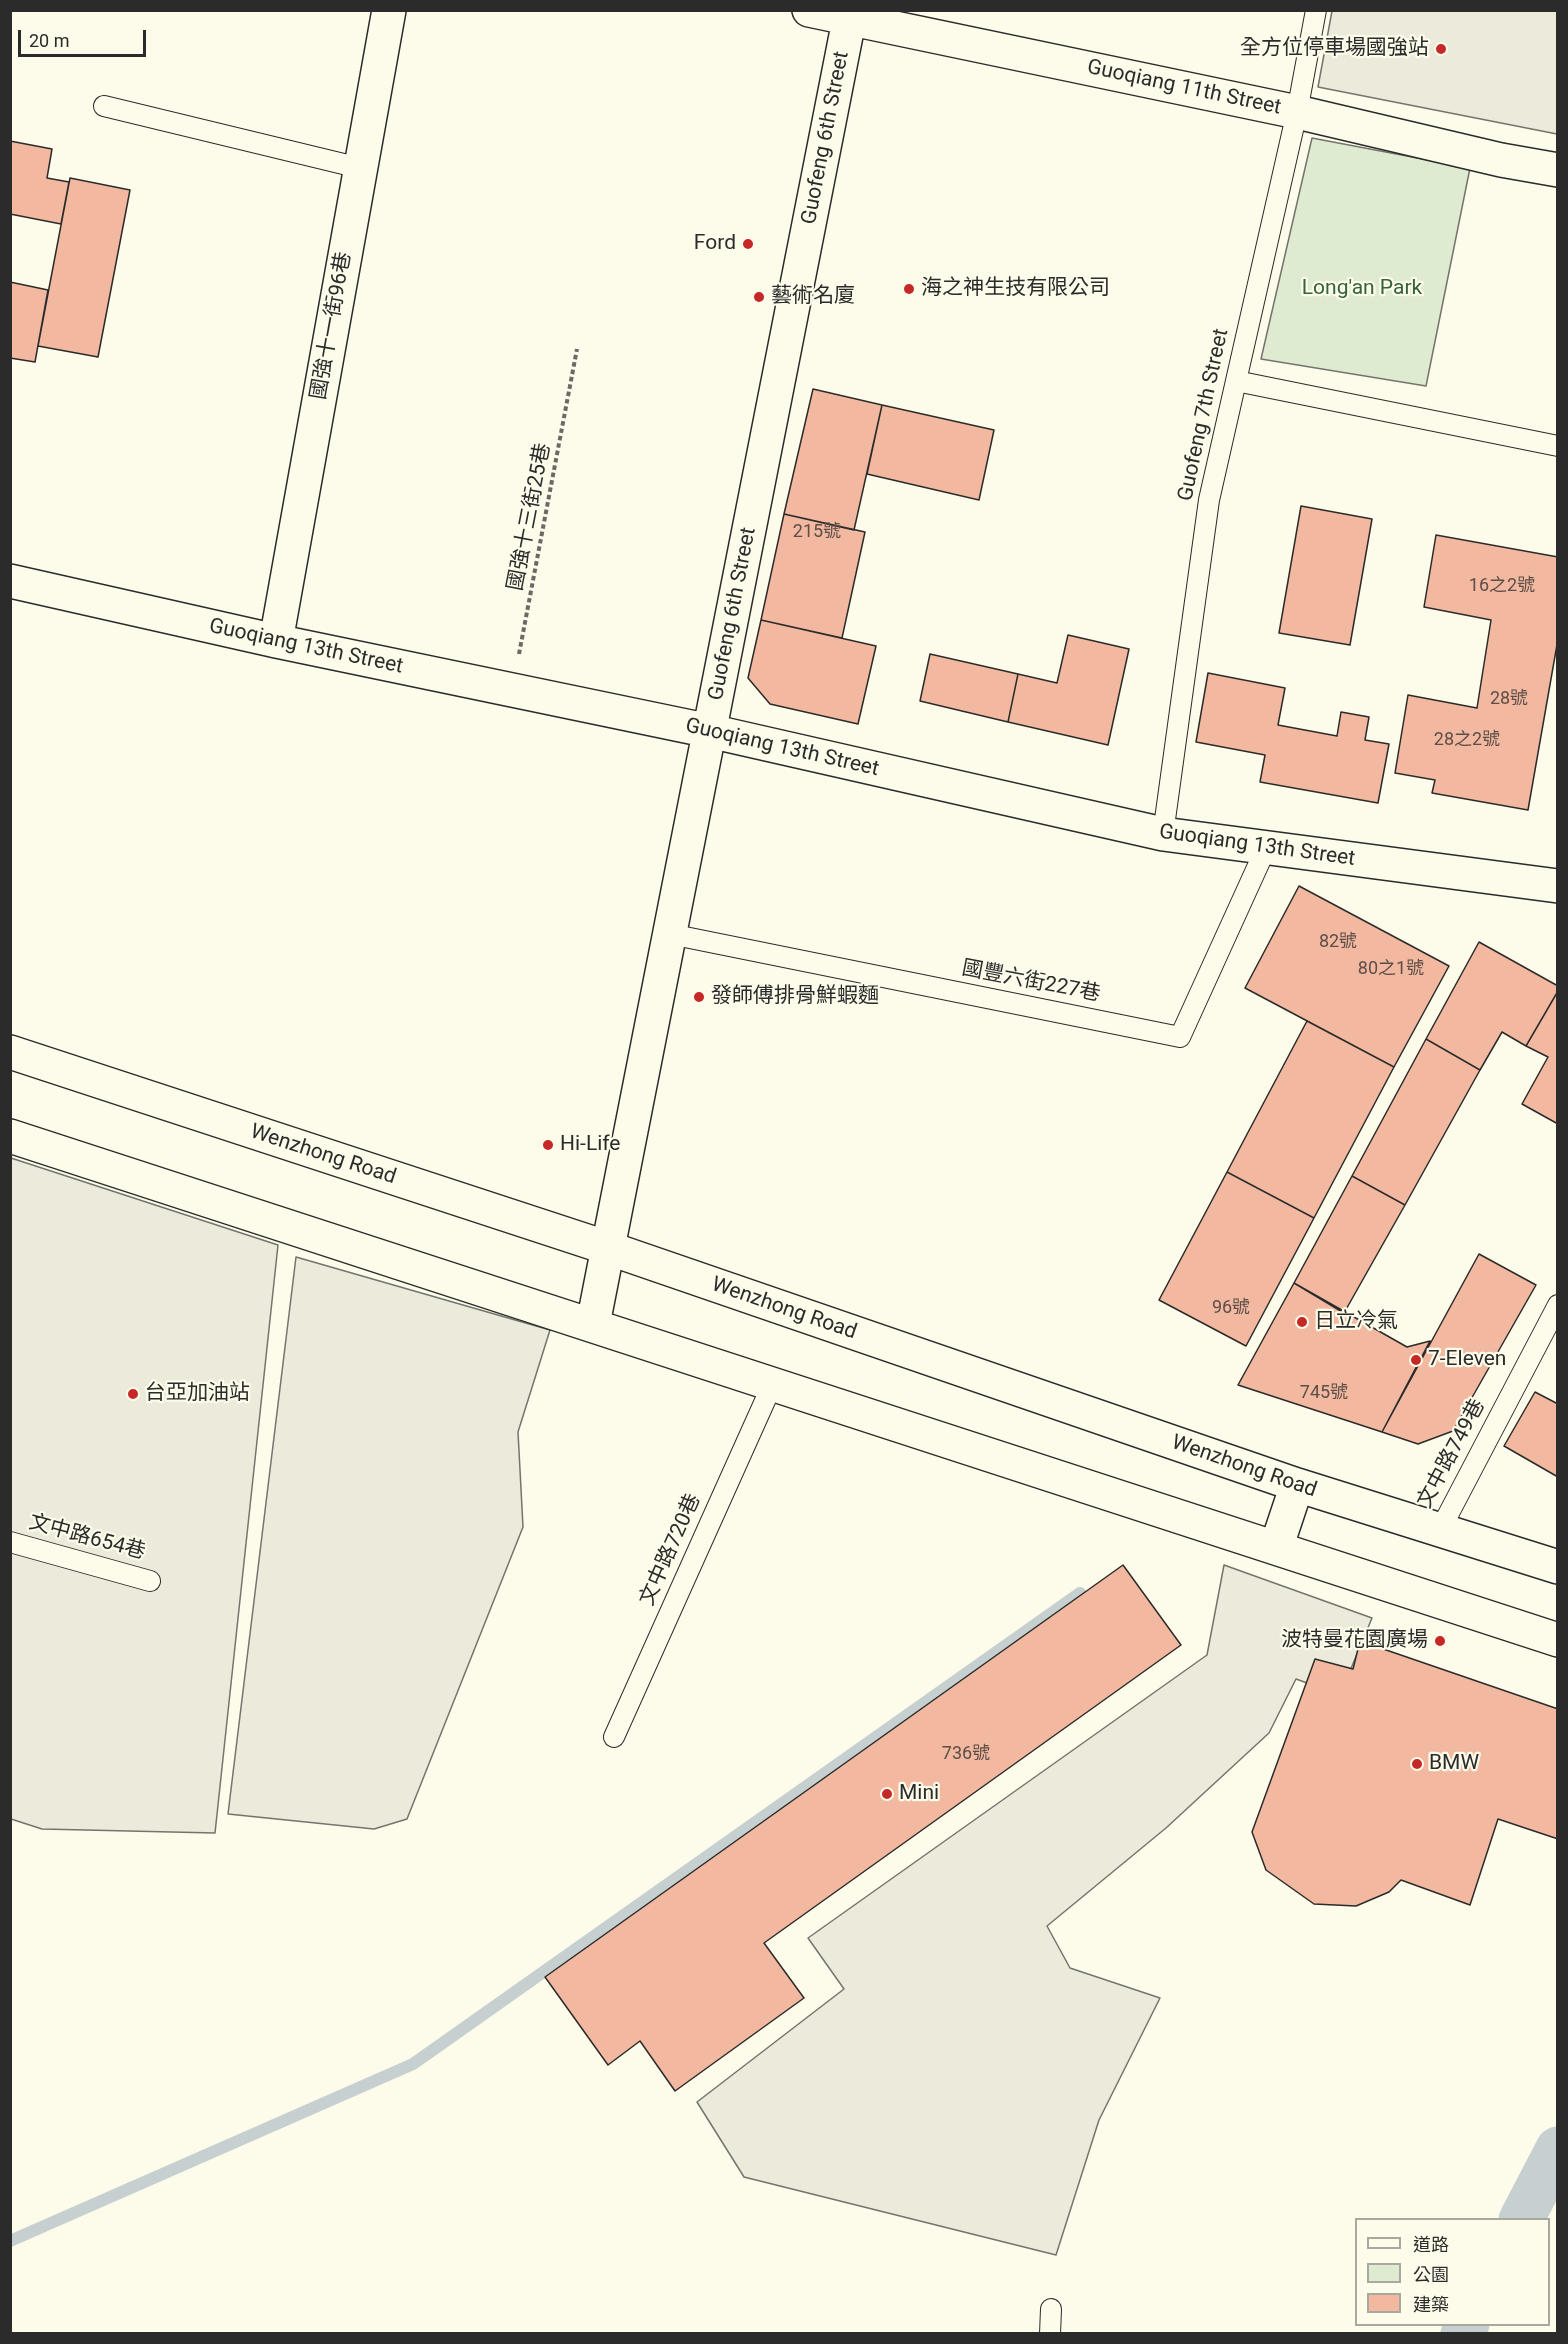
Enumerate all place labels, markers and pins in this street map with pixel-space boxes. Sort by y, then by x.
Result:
place label: 全方位停車場國強站 [1240,36,1429,62]
marker: 全方位停車場國強站 [1434,42,1448,56]
place label: Ford [694,231,736,257]
marker: Ford [741,237,755,251]
place label: 海之神生技有限公司 [921,276,1110,302]
marker: 海之神生技有限公司 [902,282,916,296]
place label: 藝術名廈 [771,284,855,310]
marker: 藝術名廈 [752,290,766,304]
place label: 發師傅排骨鮮蝦麵 [711,984,879,1010]
marker: 發師傅排骨鮮蝦麵 [692,990,706,1004]
place label: Hi-Life [560,1132,620,1158]
marker: Hi-Life [541,1138,555,1152]
place label: 日立冷氣 [1314,1309,1398,1335]
marker: 日立冷氣 [1295,1315,1309,1329]
place label: 7-Eleven [1428,1347,1506,1373]
marker: 7-Eleven [1409,1353,1423,1367]
place label: 台亞加油站 [145,1381,250,1407]
marker: 台亞加油站 [126,1387,140,1401]
place label: 波特曼花園廣場 [1281,1628,1428,1654]
marker: 波特曼花園廣場 [1433,1634,1447,1648]
place label: BMW [1429,1751,1479,1777]
marker: BMW [1410,1757,1424,1771]
place label: Mini [899,1781,939,1807]
marker: Mini [880,1787,894,1801]

